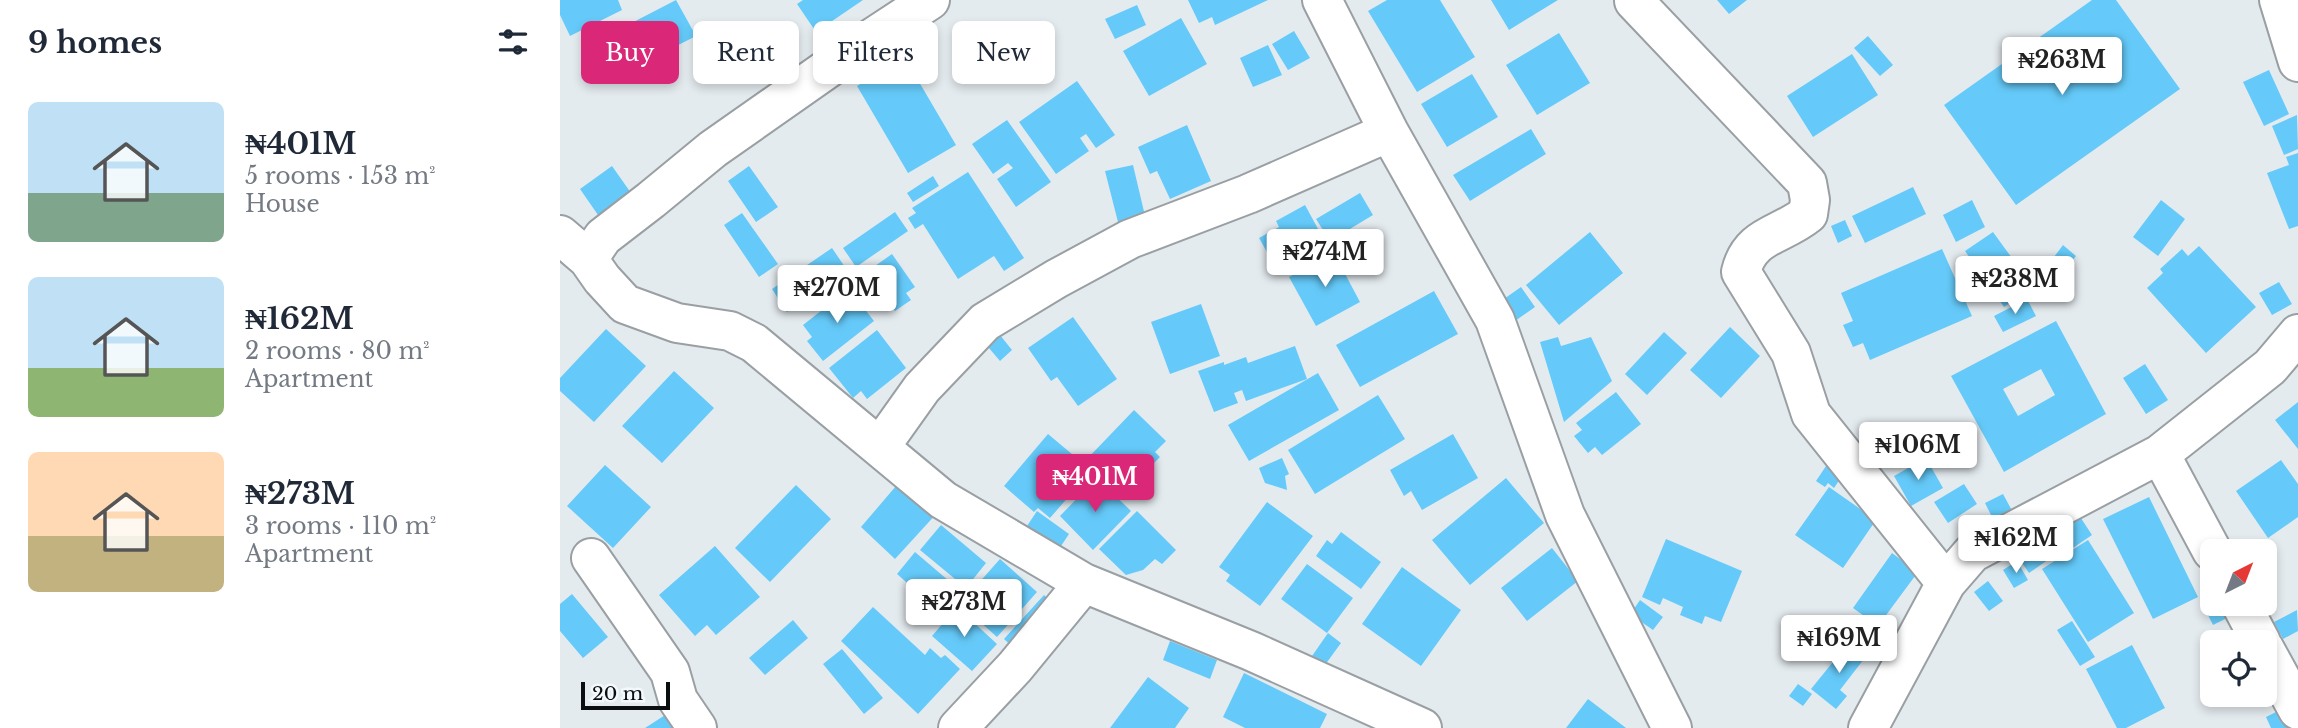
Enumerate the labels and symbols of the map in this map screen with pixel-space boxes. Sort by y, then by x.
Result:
pin: ₦263M [2013,38,2111,97]
pin: ₦274M [1276,230,1374,289]
pin: ₦238M [1966,256,2064,316]
pin: ₦270M [788,266,886,325]
pin: ₦106M [1869,422,1967,482]
pin: ₦401M [1046,454,1144,514]
pin: ₦162M [1967,516,2065,575]
north arrow [2200,539,2277,616]
pin: ₦273M [915,580,1013,639]
pin: ₦169M [1790,616,1888,675]
scale bar [581,679,670,711]

